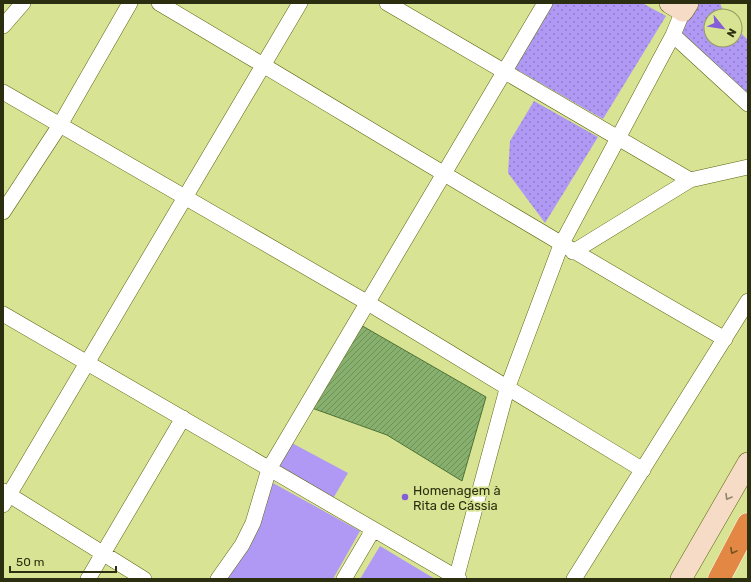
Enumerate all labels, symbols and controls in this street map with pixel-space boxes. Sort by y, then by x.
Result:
north arrow [703,8,743,48]
text: N [724,26,739,39]
place label: Homenagem à Rita de Cássia [413,483,501,513]
marker: Homenagem à Rita de Cássia [400,492,410,502]
one-way arrow [726,493,733,500]
one-way arrow [731,547,738,555]
scale bar [10,548,116,574]
text: 50 m [16,555,44,569]

